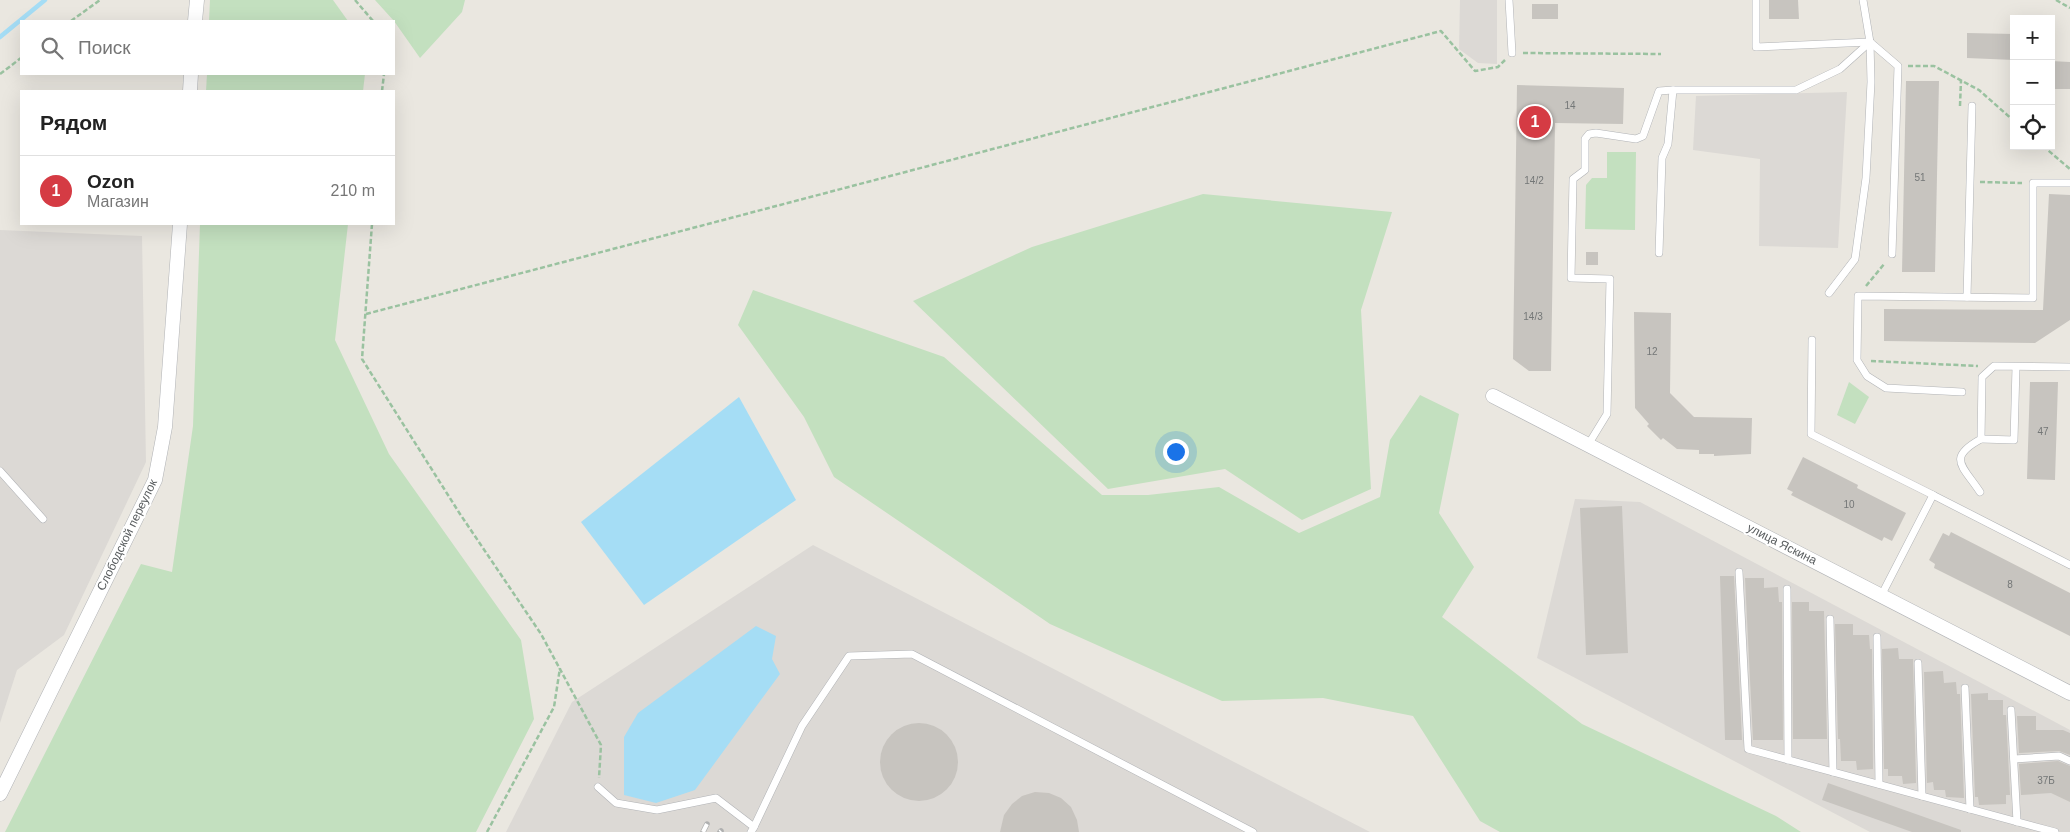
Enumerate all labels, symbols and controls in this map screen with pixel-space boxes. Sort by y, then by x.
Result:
map controls [2010,15,2055,150]
button: + [2010,15,2055,60]
search box [20,20,395,75]
icon: search [38,34,66,62]
text: Поиск [78,37,131,58]
button: − [2010,60,2055,105]
house number: 14 [1564,100,1576,111]
pin: 1 [1519,103,1551,141]
button: locate [2010,105,2055,150]
text: Рядом [40,111,107,134]
text: Ozon [87,171,135,192]
house number: 51 [1914,172,1926,183]
house number: 14/2 [1524,175,1544,186]
text: 1 [52,182,60,199]
text: 210 m [331,182,375,199]
text: Магазин [87,193,149,210]
house number: 14/3 [1523,311,1543,322]
house number: 12 [1646,346,1658,357]
house number: 47 [2037,426,2049,437]
your location [1163,439,1189,465]
street label: Слободской переулок [94,476,160,593]
house number: 10 [1843,499,1855,510]
street label: улица Яскина [1745,520,1819,568]
house number: 8 [2007,579,2013,590]
house number: 37Б [2037,775,2055,786]

